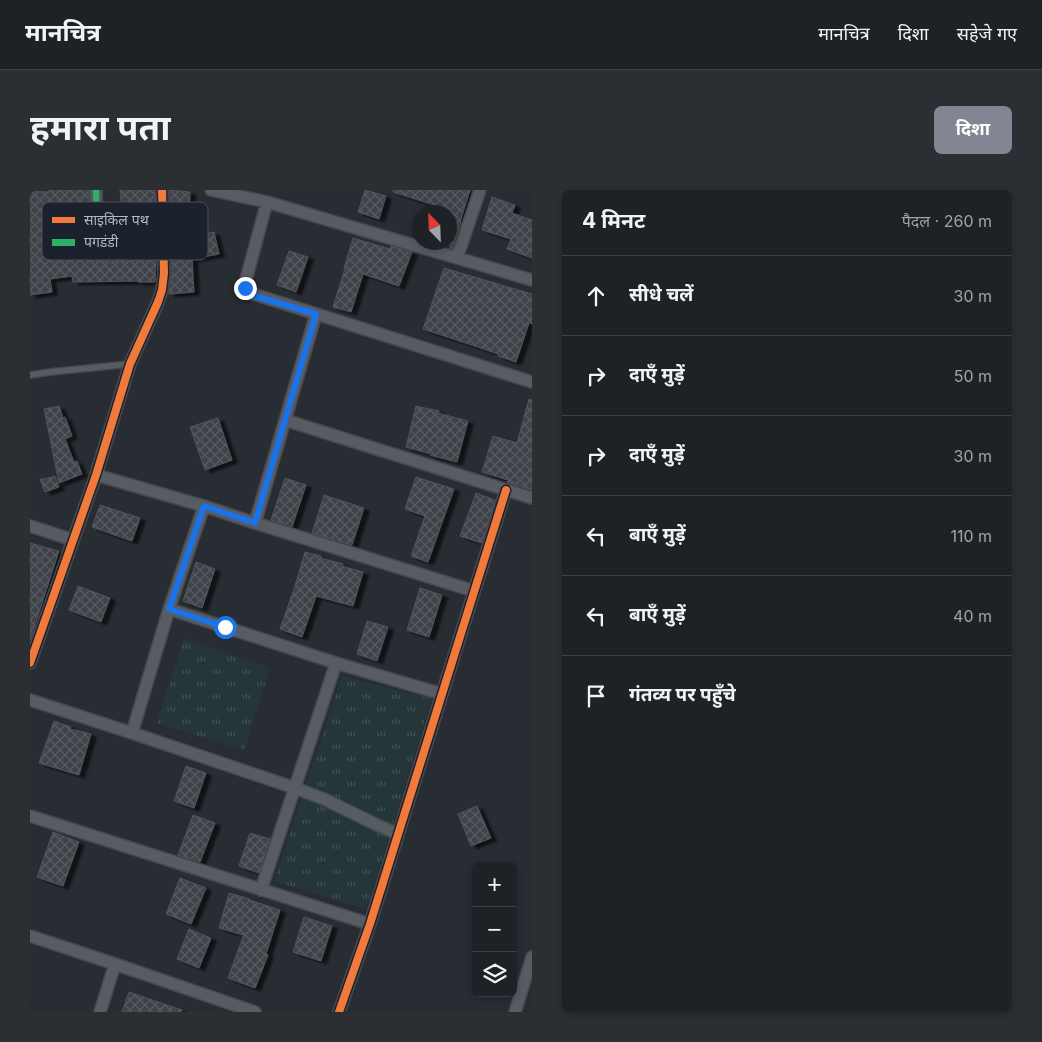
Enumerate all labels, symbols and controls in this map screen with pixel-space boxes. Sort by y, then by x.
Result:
text: मानचित्र [25,18,101,47]
text: मानचित्र [818,23,870,44]
text: दिशा [898,23,929,44]
text: सहेजे गए [957,23,1017,44]
text: हमारा पता [30,106,170,148]
button: दिशा [934,106,1012,154]
legend [42,202,208,260]
north arrow [412,205,457,250]
text: 4 मिनट [582,208,645,233]
text: साइकिल पथ [84,211,150,228]
text: पैदल · 260 m [902,211,992,231]
text: पगडंडी [84,233,119,250]
route end [234,277,257,300]
icon: ahead [582,282,610,310]
text: सीधे चलें [629,283,693,306]
text: 30 m [954,286,992,306]
icon: right [582,362,610,390]
text: दाएँ मुड़ें [629,363,685,386]
text: 50 m [954,366,992,386]
icon: right [582,442,610,470]
text: दाएँ मुड़ें [629,443,685,466]
text: 30 m [954,446,992,466]
icon: left [582,522,610,550]
text: बाएँ मुड़ें [629,523,686,546]
text: 110 m [950,526,992,546]
icon: left [582,602,610,630]
text: बाएँ मुड़ें [629,603,686,626]
text: 40 m [953,606,992,626]
route start [214,616,237,639]
icon: arrive [582,682,610,710]
text: गंतव्य पर पहुँचे [629,683,736,706]
map controls [472,862,517,997]
button: + [472,862,517,907]
button: − [472,907,517,952]
button: layers [472,952,517,997]

